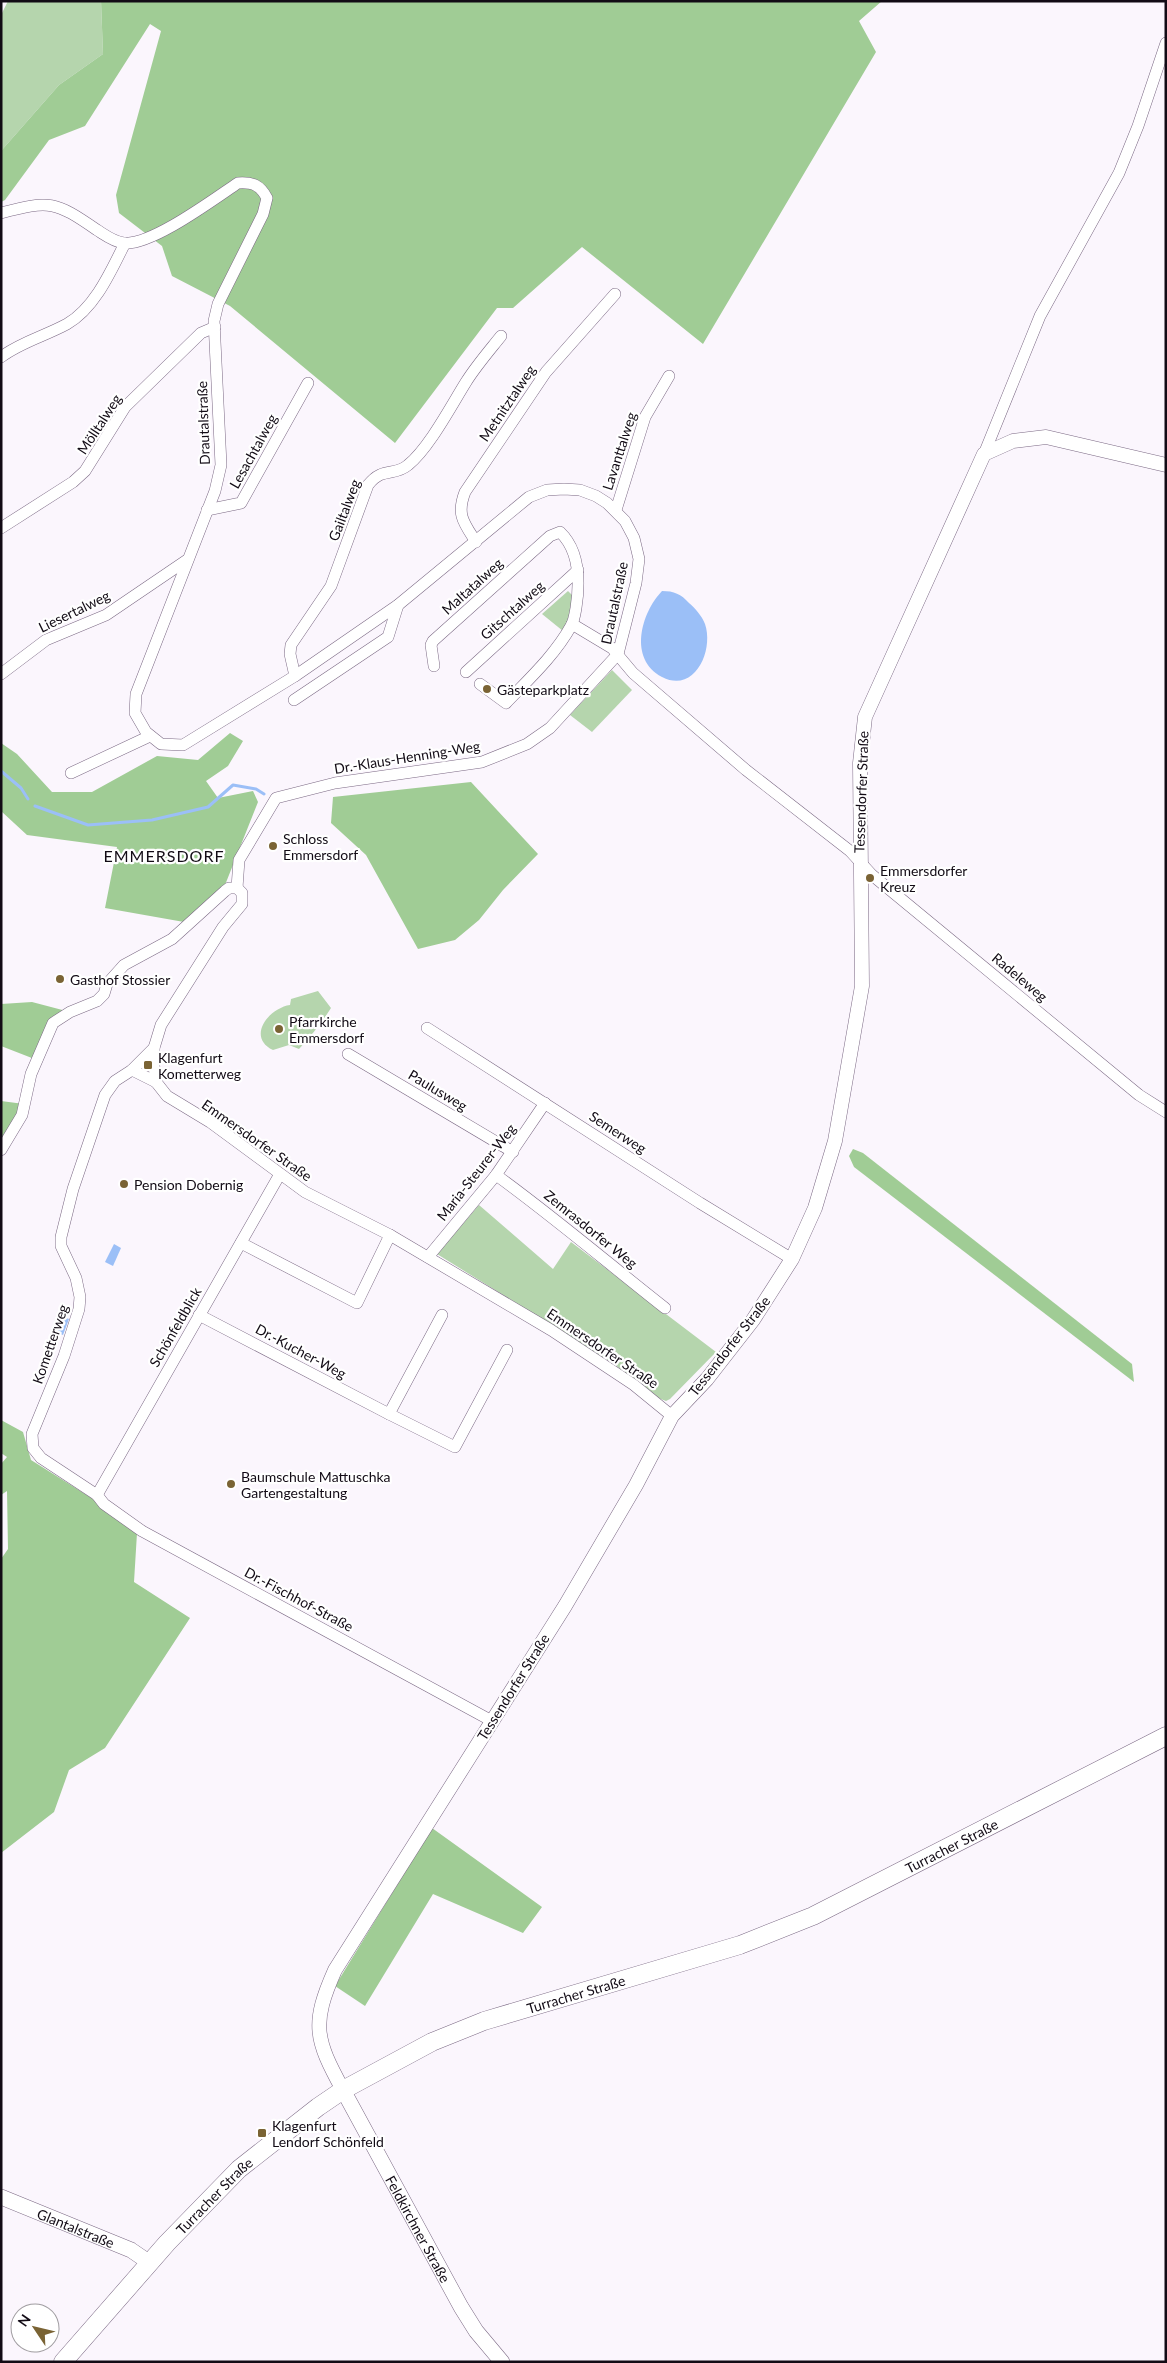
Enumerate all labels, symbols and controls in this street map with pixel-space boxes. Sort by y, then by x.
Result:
street label: Metnitztalweg [475,362,539,444]
street label: Drautalstraße [193,381,213,465]
street label: Mölltalweg [73,391,125,457]
street label: Lavanttalweg [598,410,640,492]
street label: Lesachtalweg [226,411,280,491]
street label: Gailtalweg [324,477,364,543]
street label: Maltatalweg [438,554,506,618]
street label: Drautalstraße [597,560,631,646]
street label: Gitschtalweg [477,577,547,643]
street label: Liesertalweg [36,586,112,636]
place label: Gästeparkplatz [497,681,589,698]
marker: Gästeparkplatz [481,683,493,695]
street label: Tessendorfer Straße [850,731,872,853]
street label: Dr.-Klaus-Henning-Weg [333,737,481,777]
place label: Schloss Emmersdorf [283,830,358,863]
marker: Schloss Emmersdorf [267,840,279,852]
district label: EMMERSDORF [104,846,224,865]
place label: Emmersdorfer Kreuz [880,862,967,895]
marker: Emmersdorfer Kreuz [864,872,876,884]
street label: Radeleweg [989,949,1051,1005]
place label: Gasthof Stossier [70,971,170,988]
marker: Gasthof Stossier [54,973,66,985]
place label: Pfarrkirche Emmersdorf [289,1013,364,1046]
marker: Pfarrkirche Emmersdorf [273,1023,285,1035]
place label: Klagenfurt Kometterweg [158,1049,241,1082]
marker: Klagenfurt Kometterweg [142,1059,154,1071]
street label: Paulusweg [405,1066,471,1114]
street label: Emmersdorfer Straße [199,1096,315,1184]
street label: Semerweg [586,1107,650,1157]
street label: Maria-Steurer-Weg [433,1120,519,1224]
place label: Pension Dobernig [134,1176,243,1193]
marker: Pension Dobernig [118,1178,130,1190]
street label: Zemrasdorfer Weg [541,1186,641,1272]
street label: Schönfeldblick [145,1283,205,1370]
street label: Tessendorfer Straße [685,1293,773,1399]
street label: Kometterweg [28,1302,72,1386]
street label: Emmersdorfer Straße [544,1304,662,1392]
street label: Dr.-Kucher-Weg [253,1320,349,1382]
place label: Baumschule Mattuschka Gartengestaltung [241,1468,391,1501]
marker: Baumschule Mattuschka Gartengestaltung [225,1478,237,1490]
street label: Dr.-Fischhof-Straße [242,1563,356,1635]
street label: Tessendorfer Straße [473,1631,553,1743]
street label: Turracher Straße [902,1815,1001,1876]
street label: Turracher Straße [525,1971,627,2016]
place label: Klagenfurt Lendorf Schönfeld [272,2117,384,2150]
marker: Klagenfurt Lendorf Schönfeld [256,2127,268,2139]
street label: Turracher Straße [172,2153,256,2237]
street label: Feldkirchner Straße [383,2172,454,2285]
street label: Glantalstraße [35,2204,117,2251]
north arrow [10,2303,60,2353]
text: N [14,2311,34,2330]

